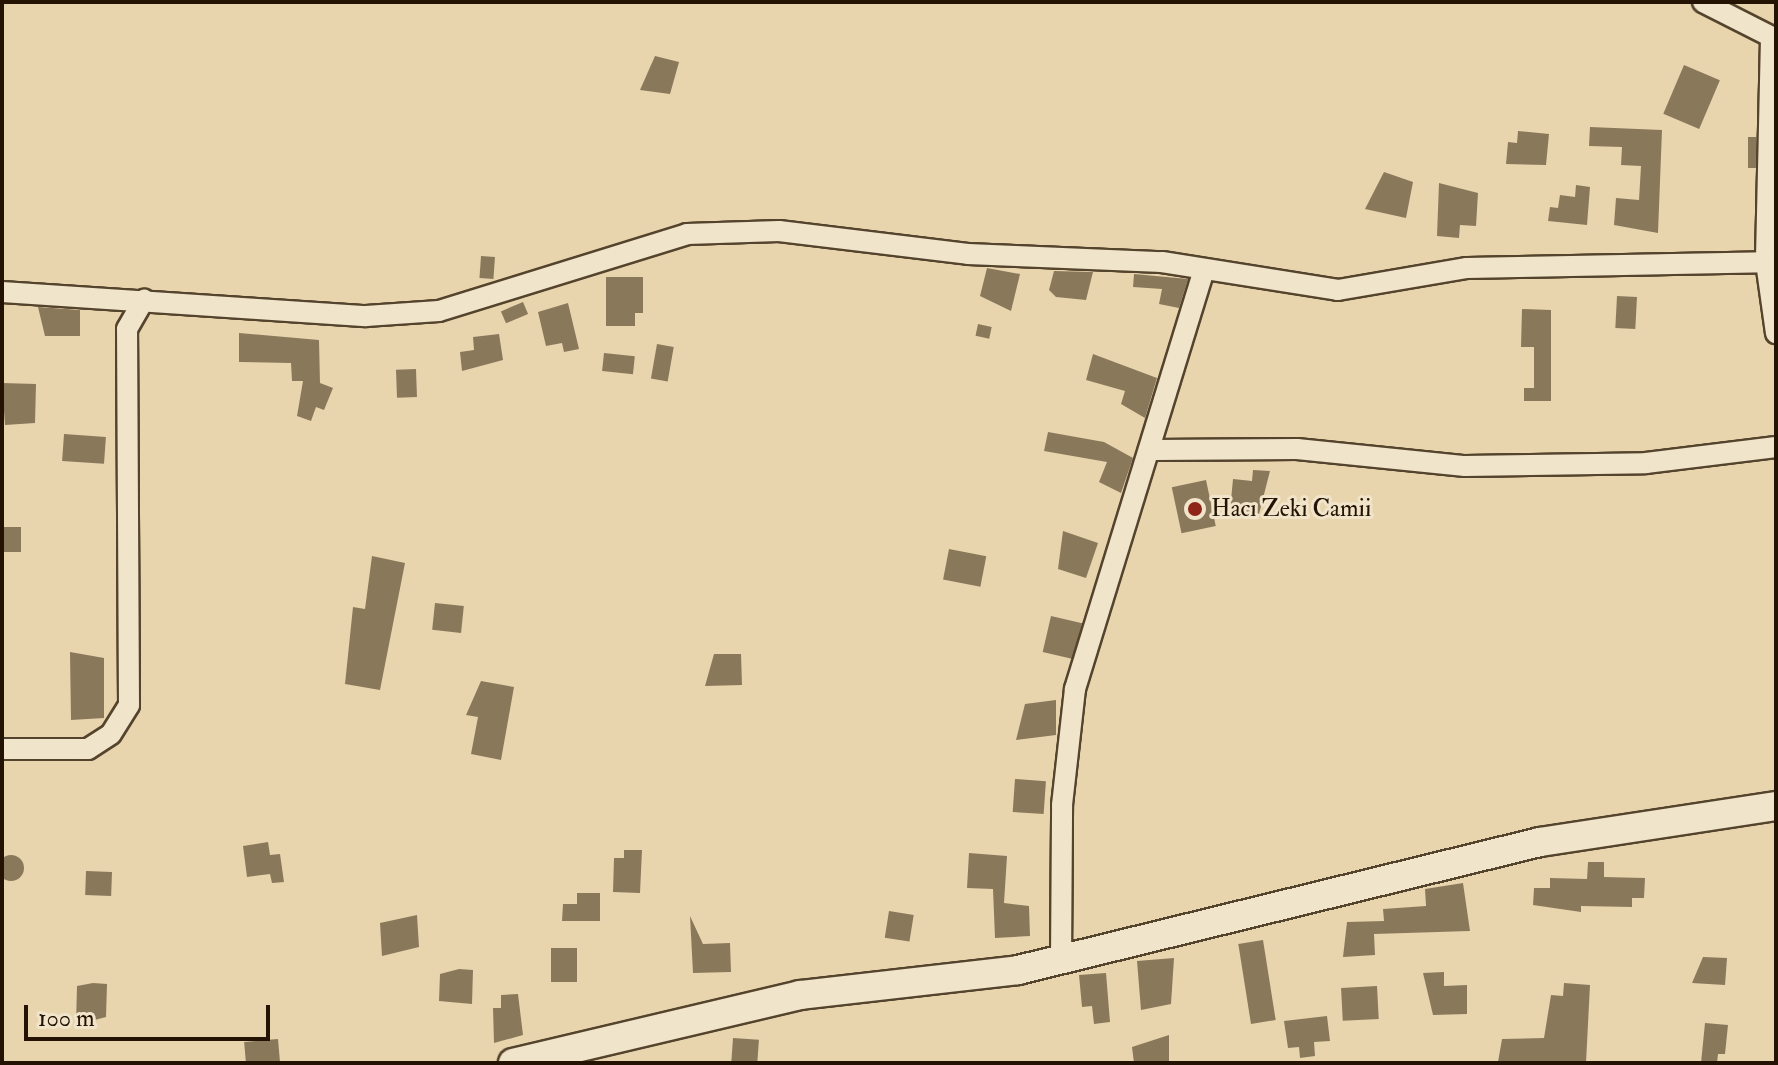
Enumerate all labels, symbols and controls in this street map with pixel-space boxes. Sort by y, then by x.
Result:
place label: Hacı Zeki Camii [1211,495,1371,523]
marker: Hacı Zeki Camii [1186,500,1204,518]
scale bar [28,989,274,1039]
text: 100 m [38,1003,95,1034]

